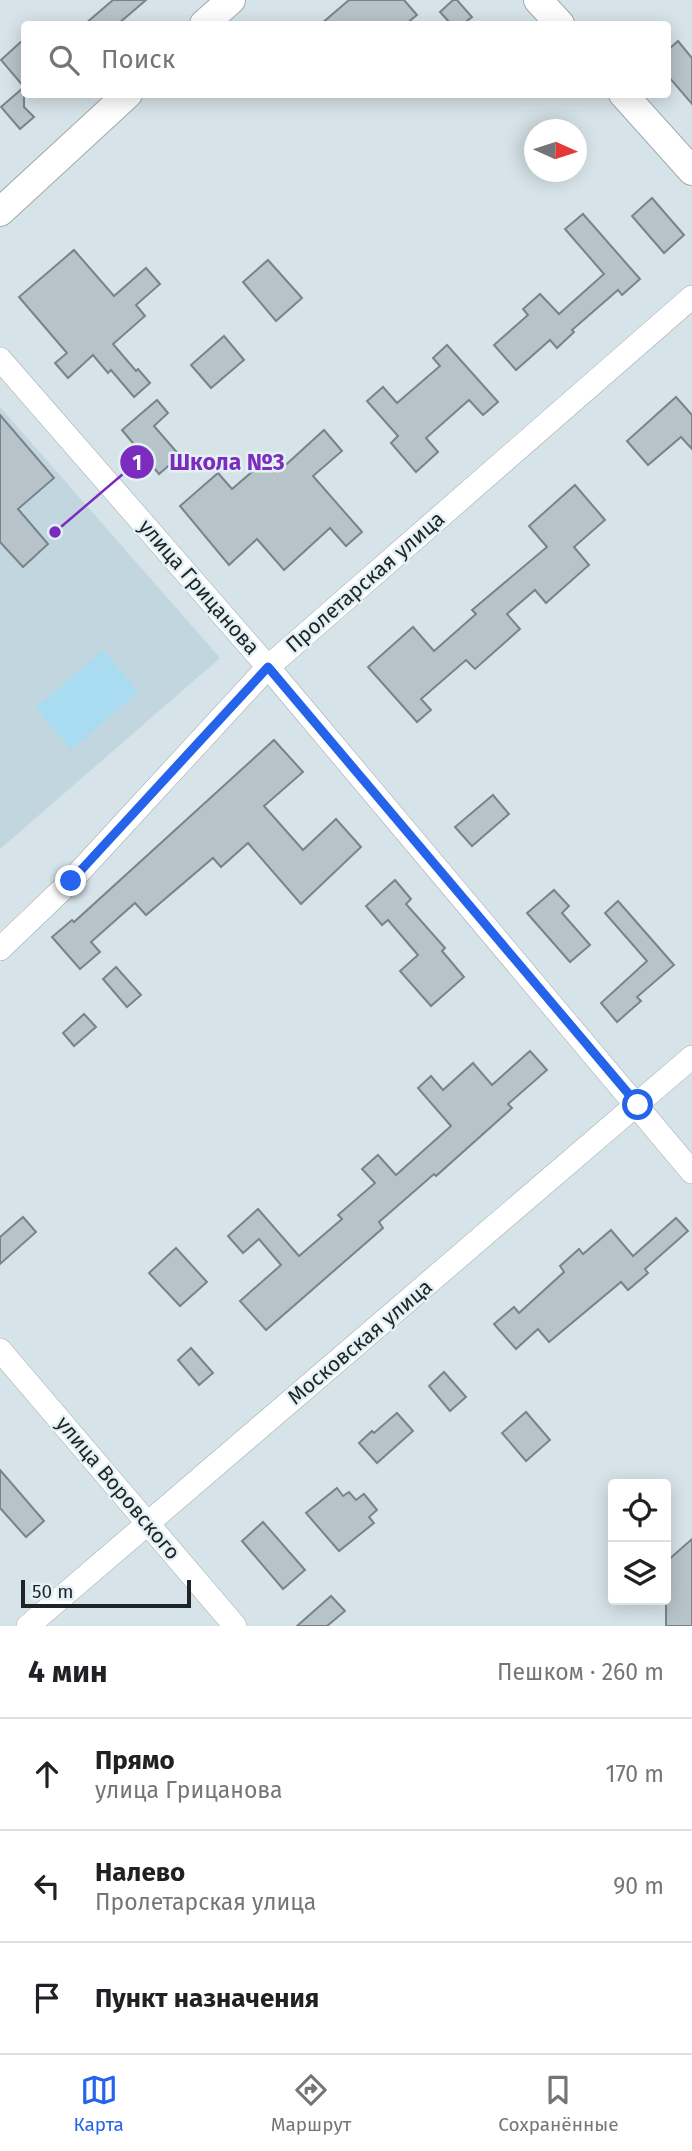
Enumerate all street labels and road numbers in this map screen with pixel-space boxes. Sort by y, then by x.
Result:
street label: Пролетарская улица [280,506,450,658]
street label: улица Грицанова [133,514,265,660]
street label: Московская улица [282,1274,438,1410]
street label: улица Воровского [50,1411,186,1565]

